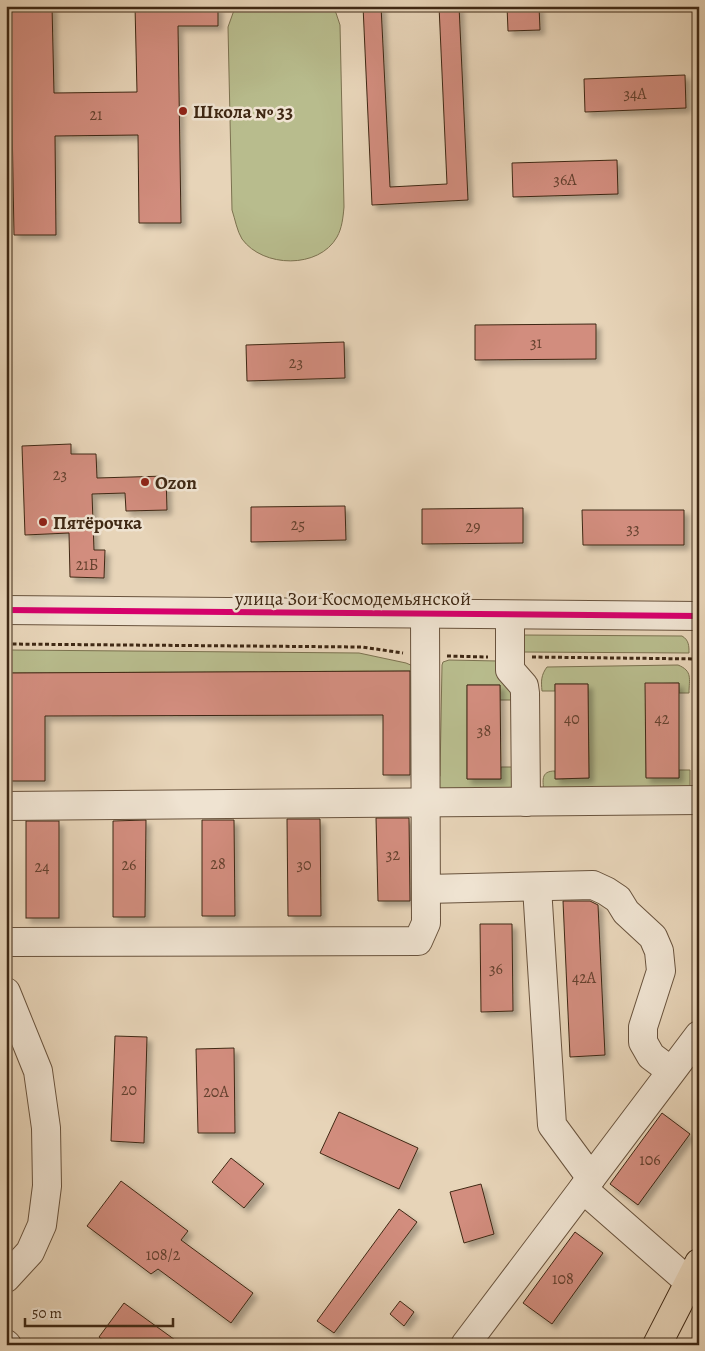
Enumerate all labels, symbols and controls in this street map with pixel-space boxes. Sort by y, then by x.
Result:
house number: 34А [623,83,647,105]
place label: Школа № 33 [193,99,293,125]
house number: 21 [89,104,103,126]
marker: Школа № 33 [177,105,189,117]
house number: 36А [553,169,577,191]
house number: 31 [530,332,543,354]
house number: 23 [289,352,303,374]
house number: 23 [53,464,67,486]
place label: Ozon [155,470,197,496]
marker: Ozon [139,476,151,488]
place label: Пятёрочка [53,510,143,536]
house number: 25 [291,514,305,536]
marker: Пятёрочка [37,516,49,528]
house number: 29 [466,516,480,538]
house number: 33 [626,518,640,540]
house number: 21Б [76,554,98,576]
street label: улица Зои Космодемьянской [234,586,471,612]
house number: 40 [564,708,580,730]
house number: 42 [655,708,670,730]
house number: 38 [477,720,491,742]
house number: 32 [386,844,401,866]
house number: 28 [210,853,226,875]
house number: 26 [122,854,137,876]
house number: 30 [296,854,312,876]
house number: 24 [35,856,49,878]
house number: 36 [489,958,503,980]
house number: 42А [572,967,597,989]
house number: 20 [121,1079,137,1101]
house number: 20А [203,1081,229,1103]
house number: 106 [639,1149,661,1171]
house number: 108/2 [146,1244,181,1266]
house number: 108 [552,1268,574,1290]
scale bar [25,1296,172,1328]
text: 50 m [32,1303,62,1323]

